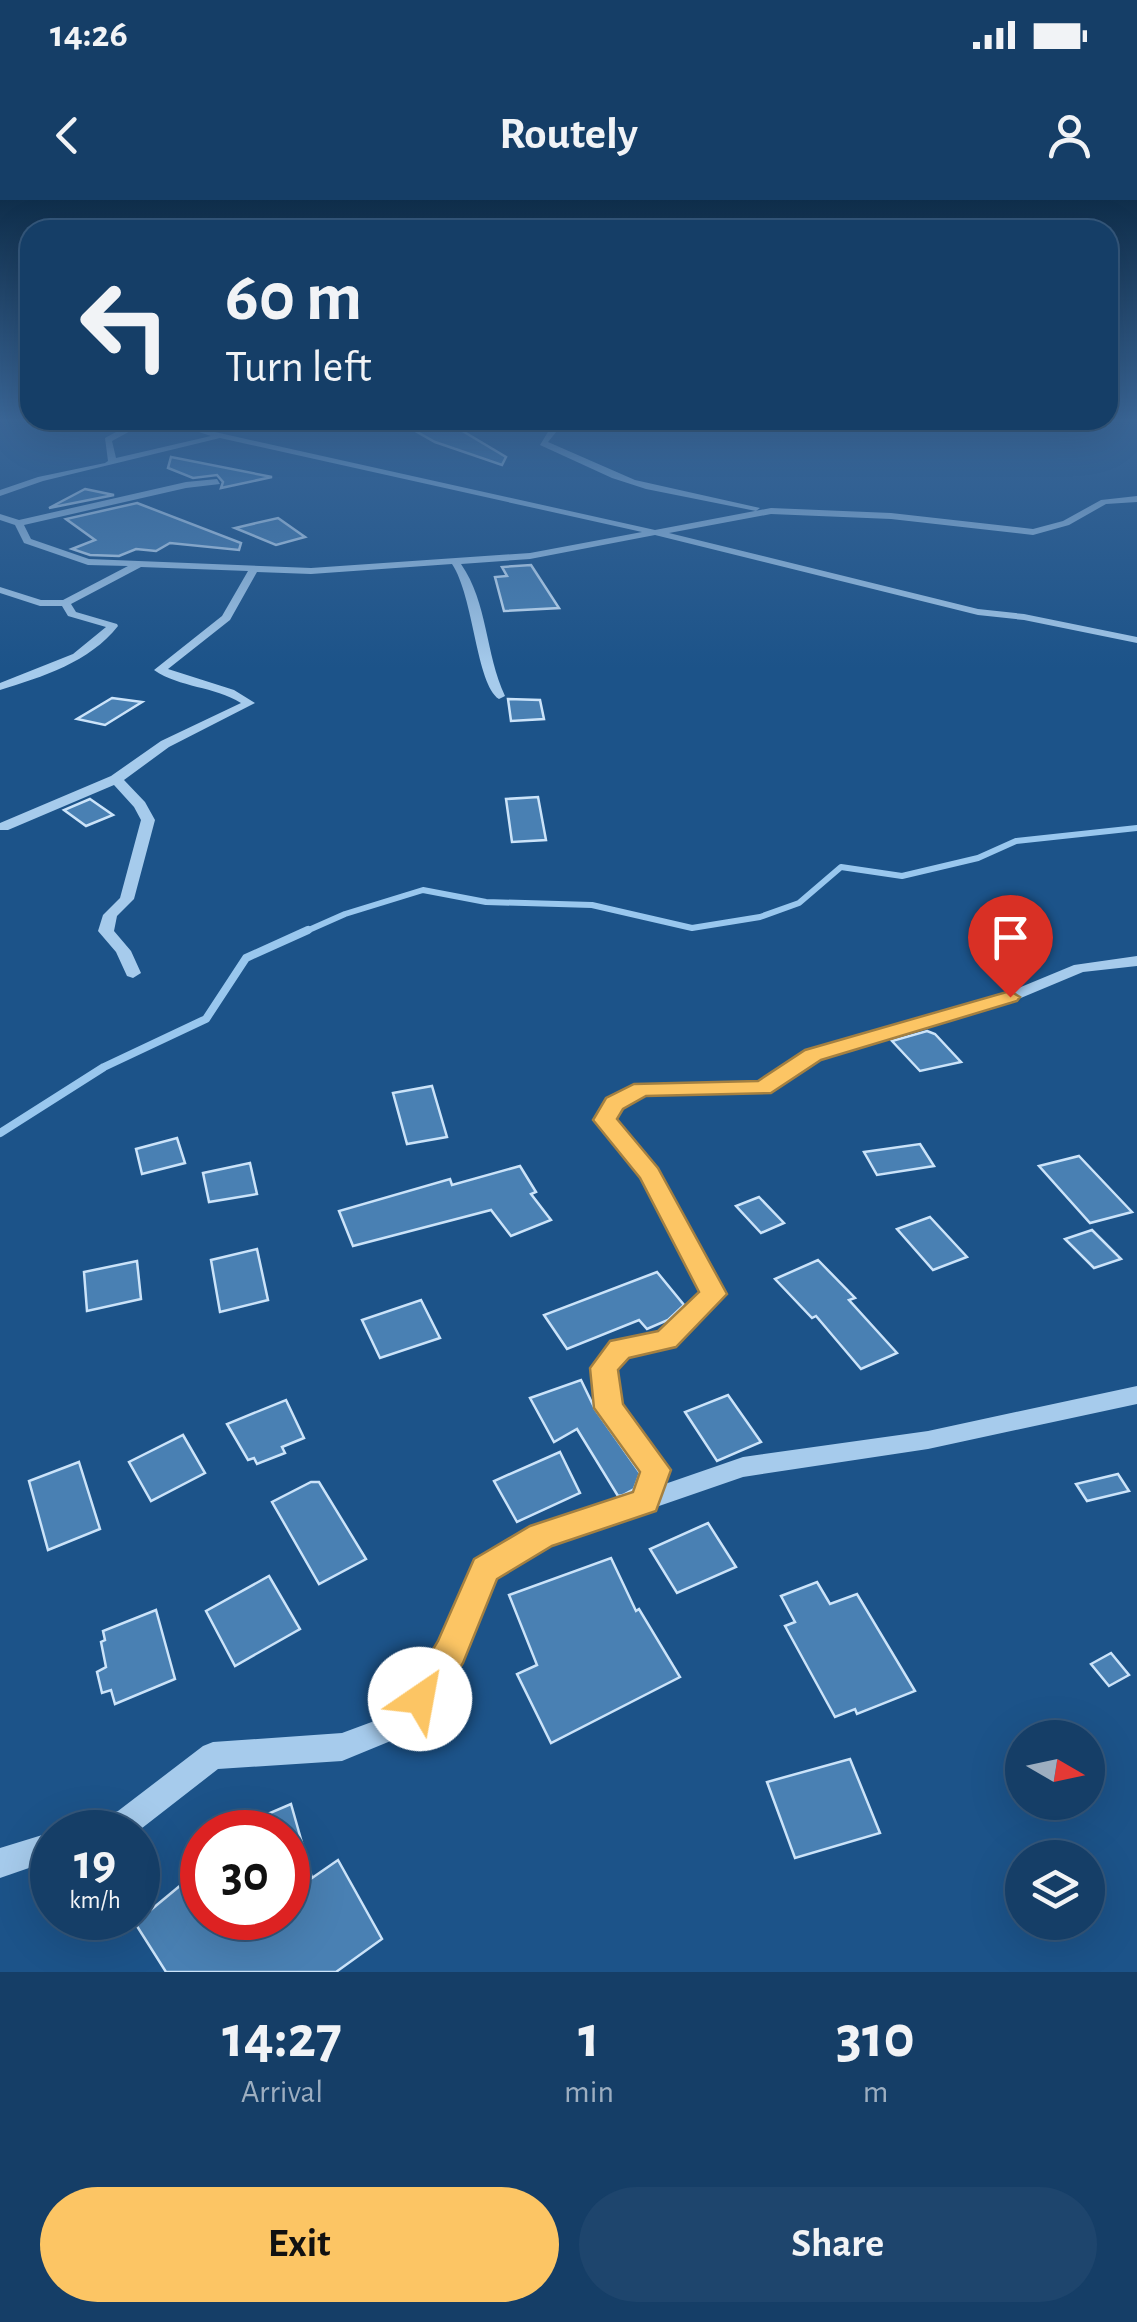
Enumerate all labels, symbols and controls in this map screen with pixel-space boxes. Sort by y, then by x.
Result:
text: 14:26 [50,16,128,54]
icon: back [40,108,95,163]
icon: person [1042,108,1097,163]
text: Routely [499,112,638,157]
icon: left [60,260,190,390]
text: 60 m [225,263,362,333]
text: Turn left [225,345,372,390]
pin [968,895,1053,998]
icon: arrive [983,910,1038,965]
position arrow [368,1647,472,1751]
north arrow [1005,1720,1105,1820]
map controls [1005,1720,1105,1940]
speed limit sign: 30 [180,1810,310,1940]
text: 19 [74,1838,116,1888]
button: layers [1005,1840,1105,1940]
text: km/h [69,1888,121,1913]
text: 14:27 [222,2008,342,2068]
text: 1 [578,2008,600,2068]
text: 310 [836,2008,915,2068]
text: Arrival [241,2076,323,2108]
text: min [564,2076,614,2108]
text: m [863,2076,888,2108]
button: Exit [40,2187,559,2302]
button: Share [579,2187,1097,2302]

